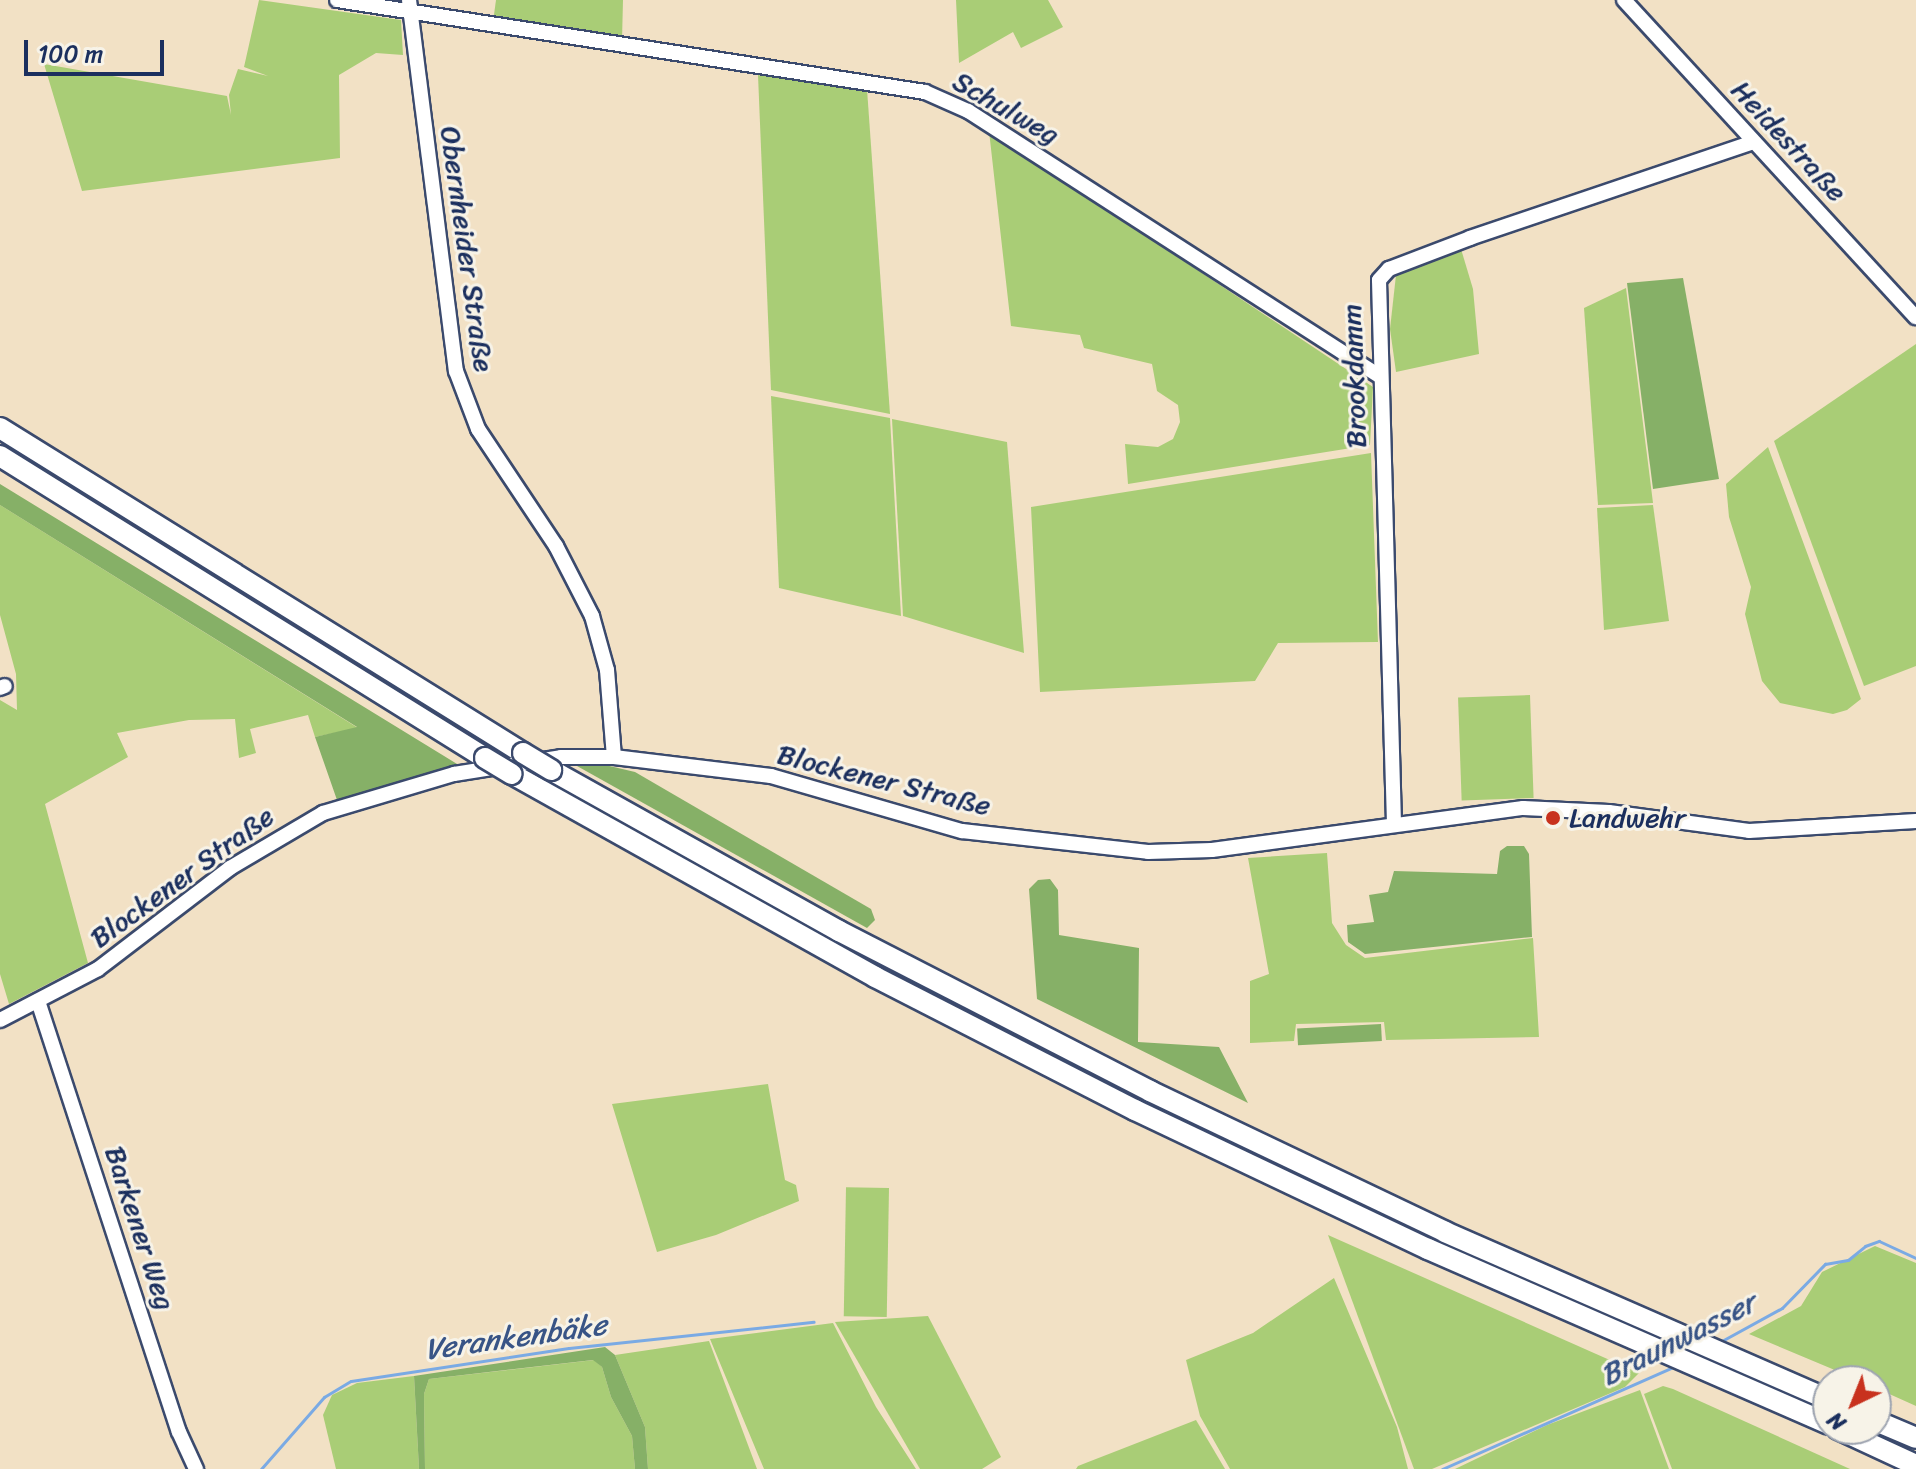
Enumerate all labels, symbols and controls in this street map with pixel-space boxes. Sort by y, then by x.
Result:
scale bar [28,24,168,74]
text: 100 m [38,33,103,75]
street label: Schulweg [947,64,1065,152]
street label: Heidestraße [1724,73,1854,209]
street label: Obernheider Straße [433,124,501,374]
street label: Brookdamm [1335,303,1373,449]
street label: Blockener Straße [773,737,995,823]
street label: Blockener Straße [83,799,281,955]
place label: Landwehr [1569,801,1686,835]
marker: Landwehr [1544,809,1562,827]
street label: Barkener Weg [98,1142,182,1314]
water label: Braunwasser [1594,1284,1762,1394]
water label: Verankenbäke [423,1306,609,1368]
north arrow [1812,1365,1892,1445]
text: N [1818,1402,1856,1441]

